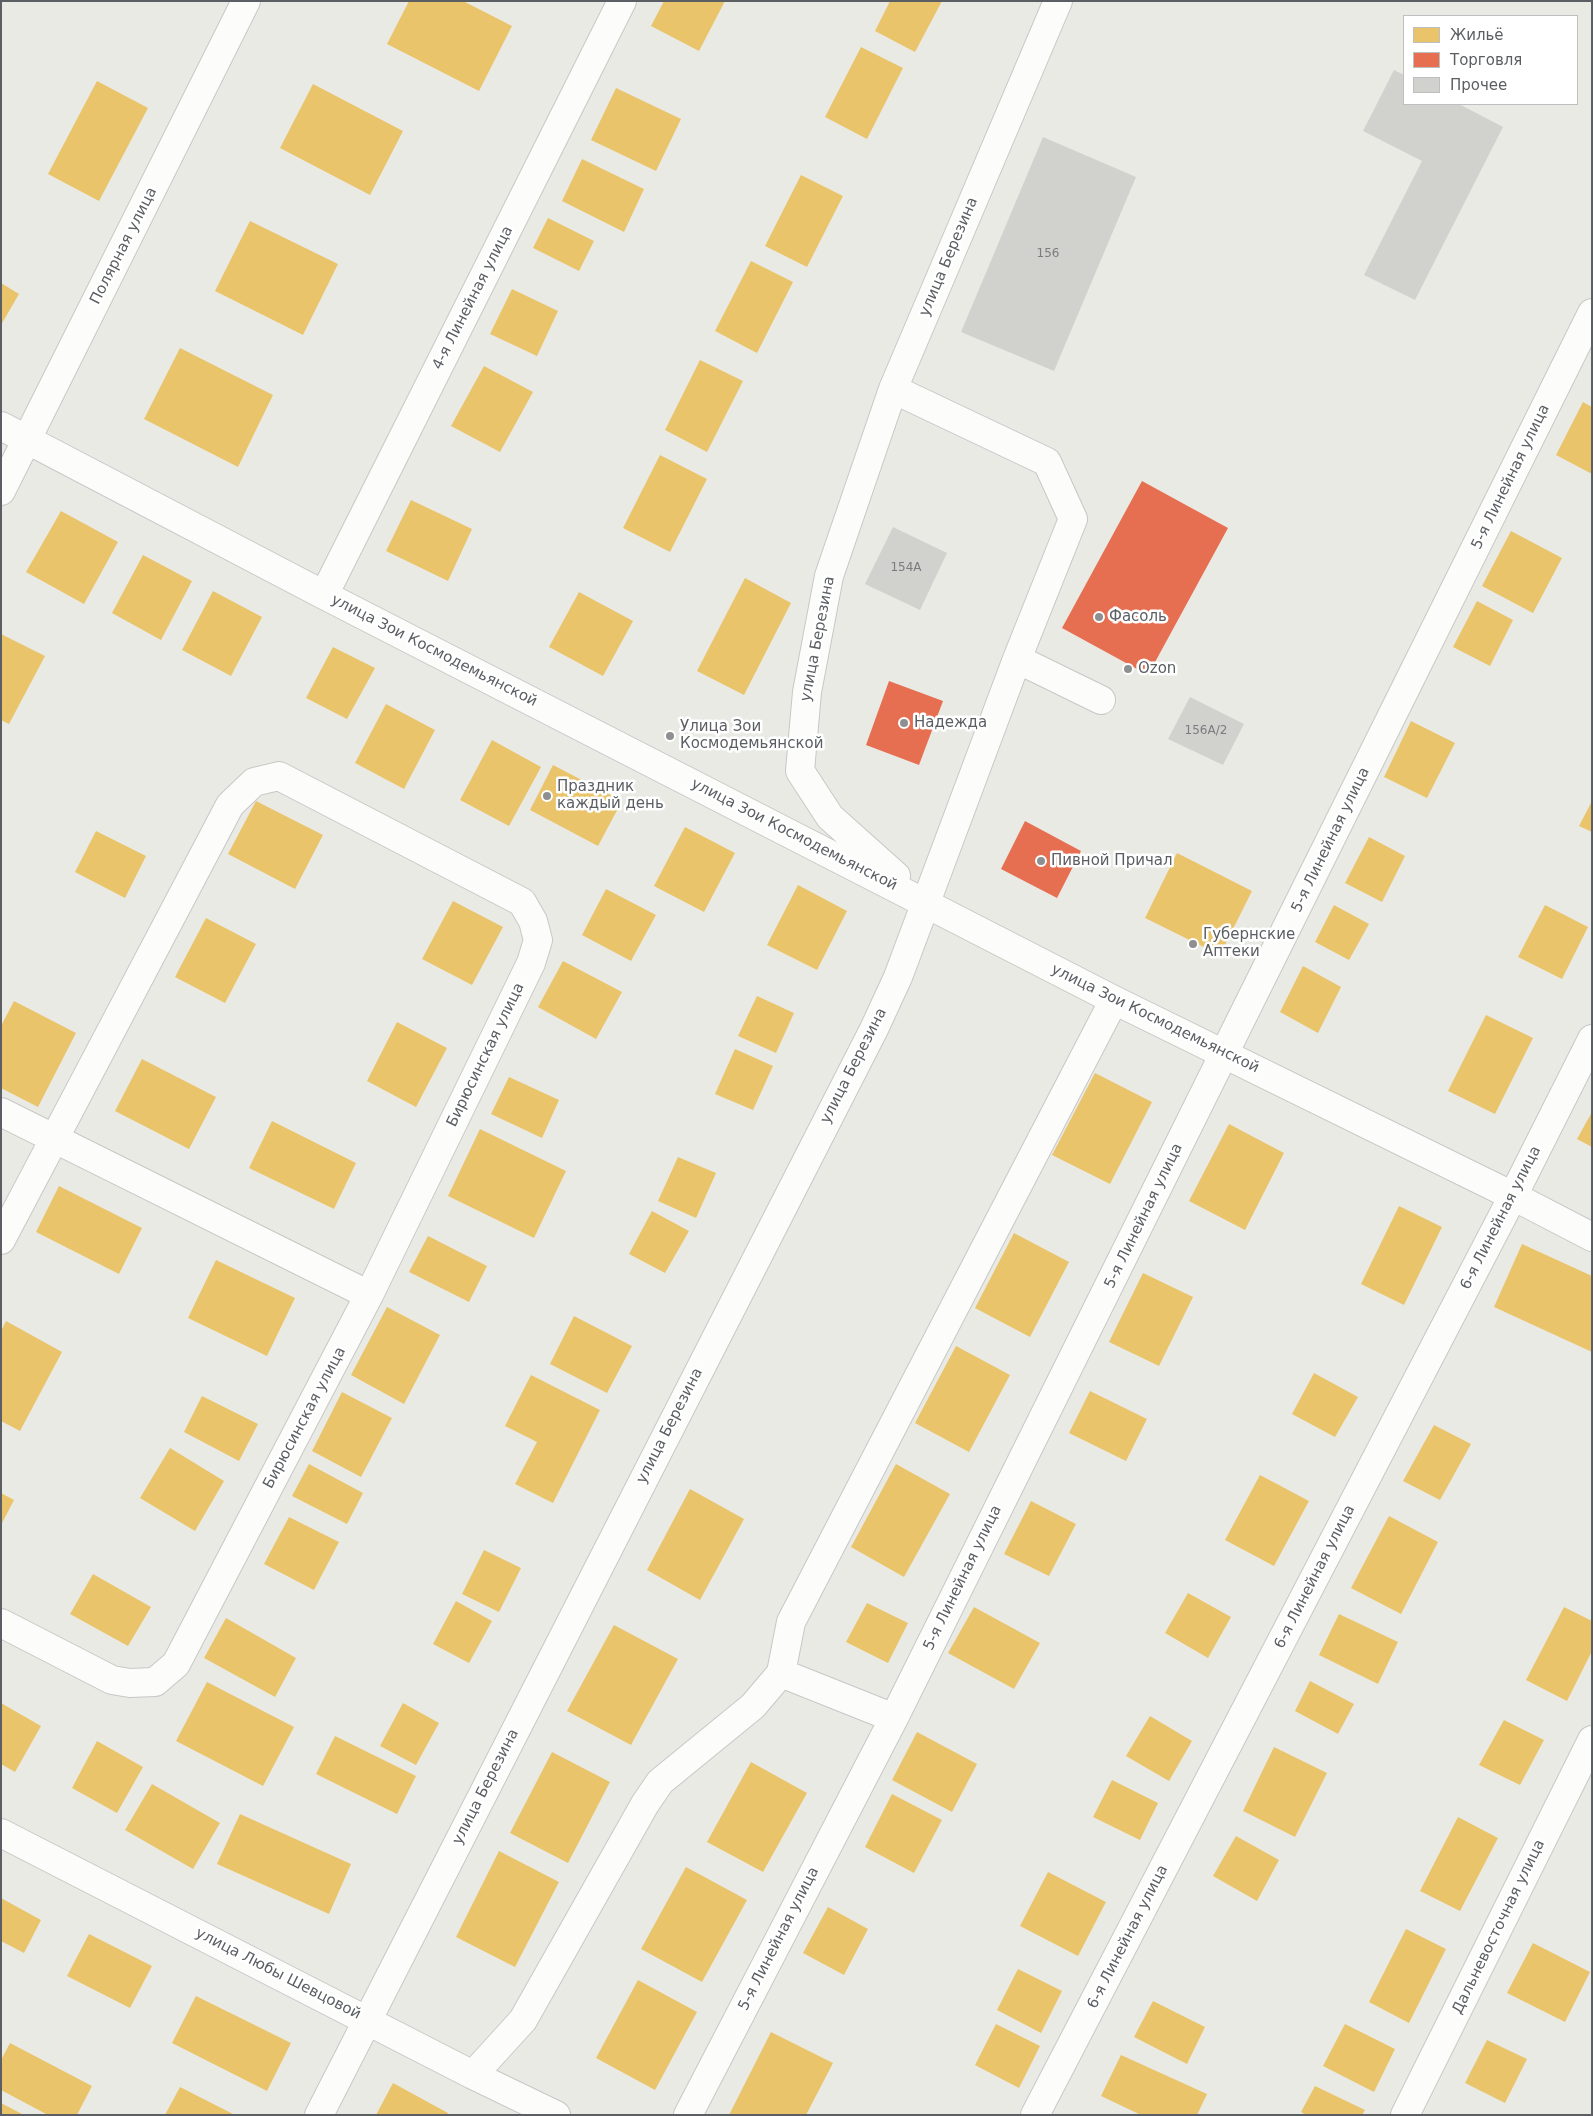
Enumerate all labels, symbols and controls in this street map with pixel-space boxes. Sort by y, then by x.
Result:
legend [1403,15,1578,105]
text: Жильё [1450,26,1504,44]
text: Торговля [1450,51,1522,69]
text: Прочее [1450,76,1507,94]
street label: Полярная улица [87,184,161,308]
street label: улица Березина [916,195,982,319]
street label: 4-я Линейная улица [429,223,517,373]
house number: 156 [1037,247,1059,261]
street label: 5-я Линейная улица [1468,402,1554,552]
house number: 154А [890,561,922,575]
street label: улица Березина [797,575,839,703]
street label: улица Зои Космодемьянской [328,591,540,711]
place label: Фасоль [1109,608,1167,626]
marker: Фасоль [1093,611,1105,623]
place label: Ozon [1138,660,1176,678]
marker: Ozon [1122,663,1134,675]
place label: Надежда [914,714,987,732]
marker: Надежда [898,717,910,729]
place label: Улица Зои Космодемьянской [680,718,823,753]
house number: 156А/2 [1185,724,1227,738]
marker: Улица Зои Космодемьянской [664,730,676,742]
street label: 5-я Линейная улица [1288,765,1374,915]
street label: улица Зои Космодемьянской [688,775,900,895]
place label: Праздник каждый день [557,778,664,813]
marker: Праздник каждый день [541,790,553,802]
place label: Пивной Причал [1051,852,1173,870]
marker: Пивной Причал [1035,855,1047,867]
place label: Губернские Аптеки [1203,926,1295,961]
marker: Губернские Аптеки [1187,938,1199,950]
street label: улица Зои Космодемьянской [1048,961,1262,1077]
street label: Бирюсинская улица [443,980,529,1130]
street label: улица Березина [817,1005,891,1127]
street label: 5-я Линейная улица [1101,1141,1187,1291]
street label: 6-я Линейная улица [1457,1143,1545,1293]
street label: Бирюсинская улица [260,1344,350,1492]
street label: улица Березина [633,1365,707,1487]
street label: 6-я Линейная улица [1271,1502,1359,1652]
street label: 5-я Линейная улица [920,1503,1006,1653]
street label: улица Березина [449,1726,523,1848]
street label: Дальневосточная улица [1449,1837,1549,2017]
street label: 6-я Линейная улица [1084,1862,1172,2012]
street label: 5-я Линейная улица [735,1864,823,2014]
street label: улица Любы Шевцовой [192,1924,364,2024]

